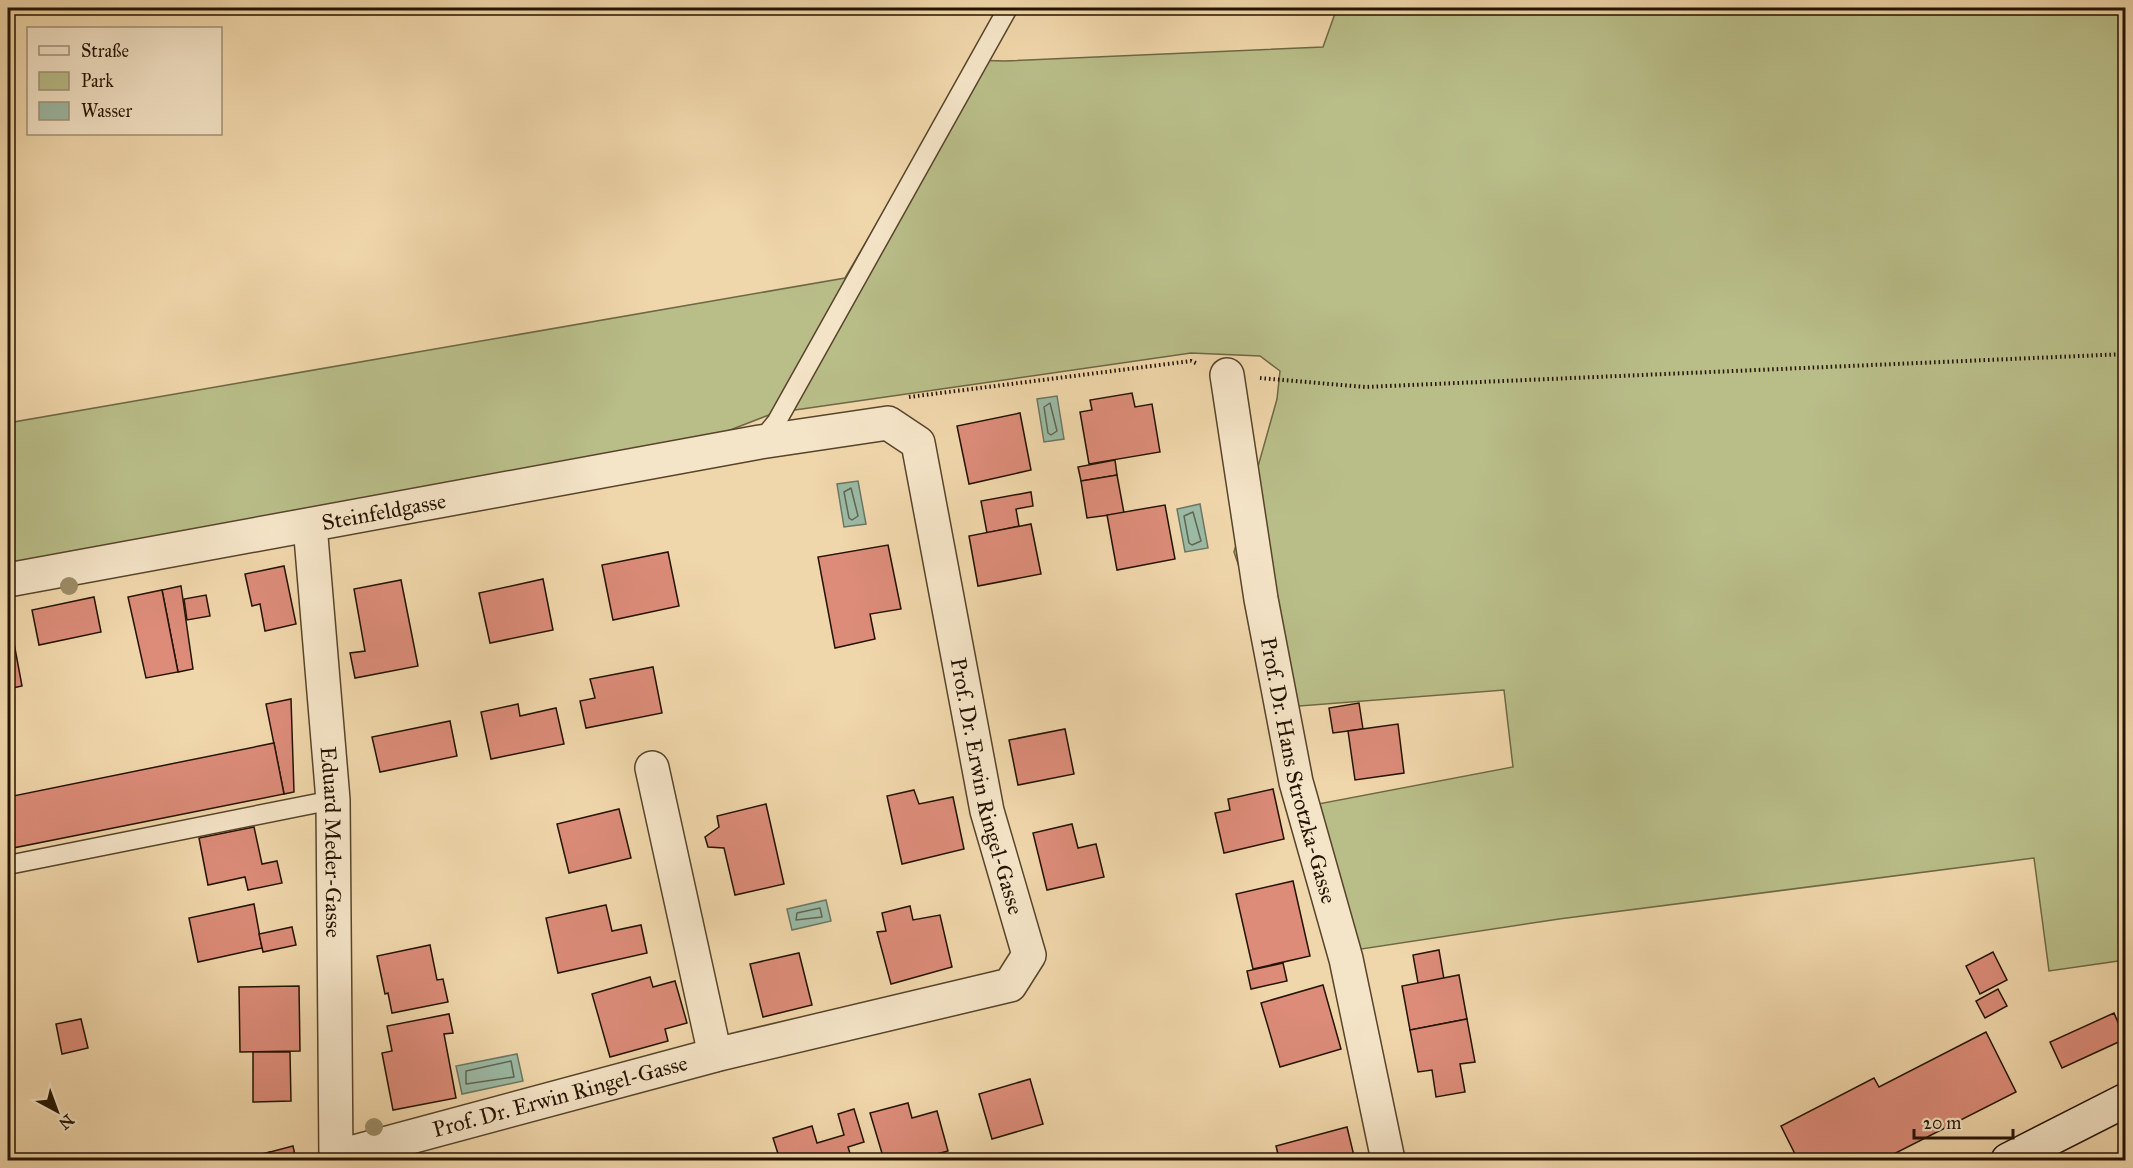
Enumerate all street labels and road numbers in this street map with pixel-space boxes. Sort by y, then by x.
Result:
street label: Steinfeldgasse [319,486,448,536]
street label: Prof. Dr. Hans Strotzka-Gasse [1255,635,1343,907]
street label: Prof. Dr. Erwin Ringel-Gasse [945,655,1030,918]
street label: Eduard Meder-Gasse [315,745,348,938]
street label: Prof. Dr. Erwin Ringel-Gasse [430,1049,690,1143]

